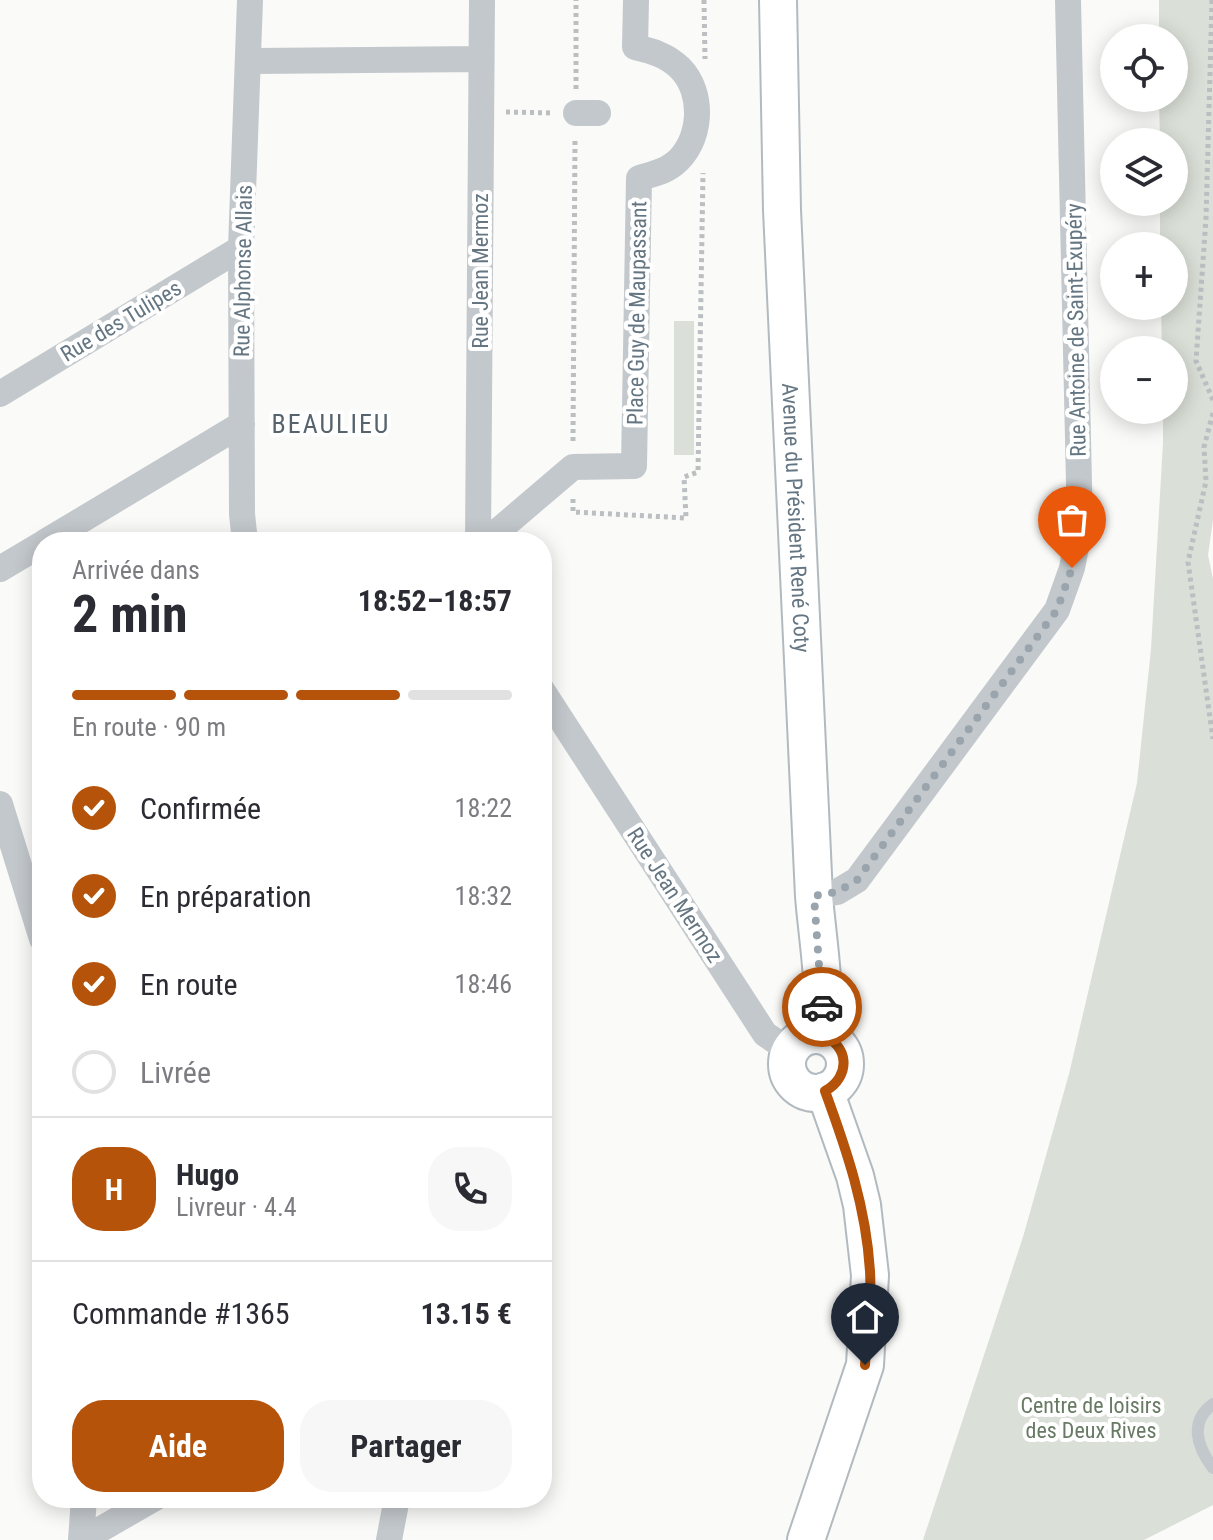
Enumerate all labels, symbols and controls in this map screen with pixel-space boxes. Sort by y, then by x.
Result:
map controls [1100,24,1188,424]
button: locate [1100,24,1188,112]
button: layers [1100,128,1188,216]
street label: Rue Alphonse Allais [229,185,257,357]
street label: Rue Jean Mermoz [468,193,493,349]
street label: Place Guy de Maupassant [623,201,651,425]
street label: Rue Antoine de Saint-Exupéry [1061,203,1091,457]
button: + [1100,232,1188,320]
street label: Rue des Tulipes [56,275,186,367]
button: − [1100,336,1188,424]
street label: Avenue du Président René Coty [778,382,815,653]
district label: BEAULIEU [272,409,390,439]
pin [1038,486,1106,568]
icon: bag [1050,498,1094,542]
text: Arrivée dans [72,555,200,585]
text: 18:52–18:57 [358,583,512,618]
text: 2 min [72,584,188,645]
text: En route · 90 m [72,712,226,742]
icon: check [72,786,116,830]
text: Confirmée [140,791,261,826]
text: 18:22 [455,793,512,823]
street label: Rue Jean Mermoz [622,823,728,967]
icon: check [72,874,116,918]
text: En préparation [140,879,312,914]
text: 18:32 [455,881,512,911]
icon: check [72,962,116,1006]
text: En route [140,967,238,1002]
courier [782,967,862,1047]
text: 18:46 [455,969,512,999]
icon: car [800,985,844,1029]
text: Livrée [140,1055,211,1090]
button: phone [428,1147,512,1231]
text: Hugo [176,1157,239,1192]
text: H [105,1172,123,1207]
text: Livreur · 4.4 [176,1192,297,1222]
pin [831,1283,899,1365]
icon: home [843,1295,887,1339]
text: Commande #1365 [72,1296,290,1331]
text: 13.15 € [421,1296,512,1331]
park label: Centre de loisirs des Deux Rives [1020,1393,1162,1443]
button: Aide [72,1400,284,1492]
button: Partager [300,1400,512,1492]

